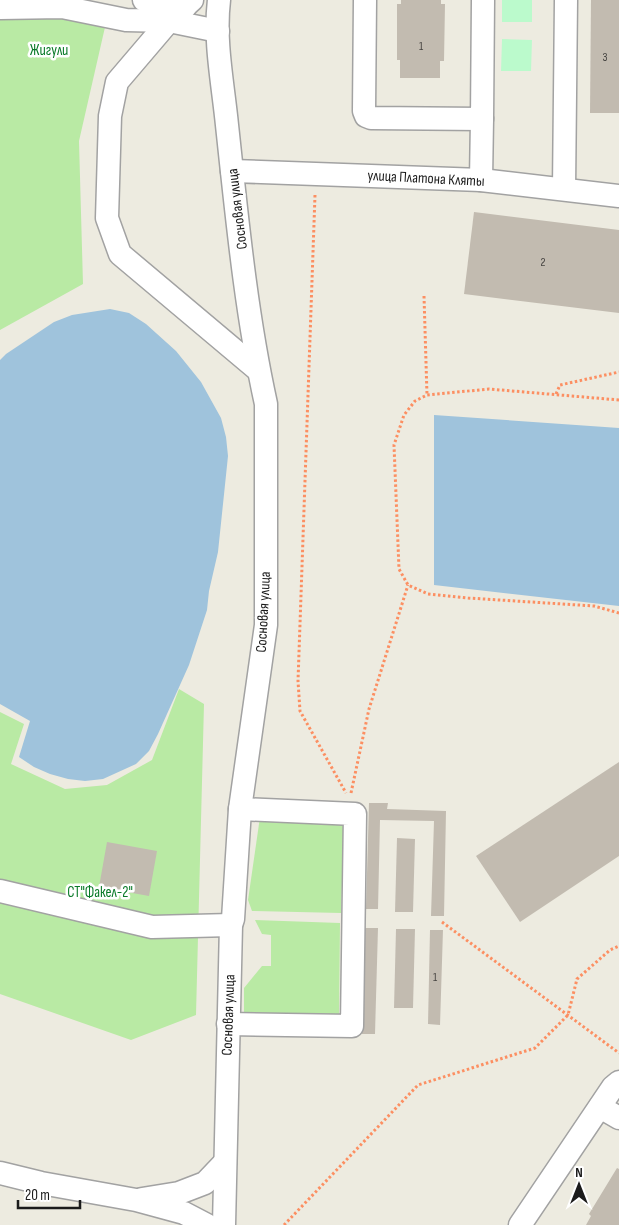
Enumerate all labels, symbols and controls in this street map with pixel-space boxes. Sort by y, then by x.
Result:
house number: 1 [419,39,424,54]
park label: Жигули [30,41,68,60]
house number: 3 [602,50,608,65]
street label: улица Платона Кляты [367,166,485,191]
street label: Сосновая улица [223,167,252,250]
house number: 2 [541,255,546,270]
street label: Сосновая улица [252,571,275,653]
park label: СТ"Факел-2" [67,883,133,902]
house number: 1 [433,970,438,985]
street label: Сосновая улица [218,974,239,1056]
north arrow [554,1160,604,1210]
text: N [575,1164,583,1181]
scale bar [18,1178,80,1210]
text: 20 m [25,1186,50,1205]

